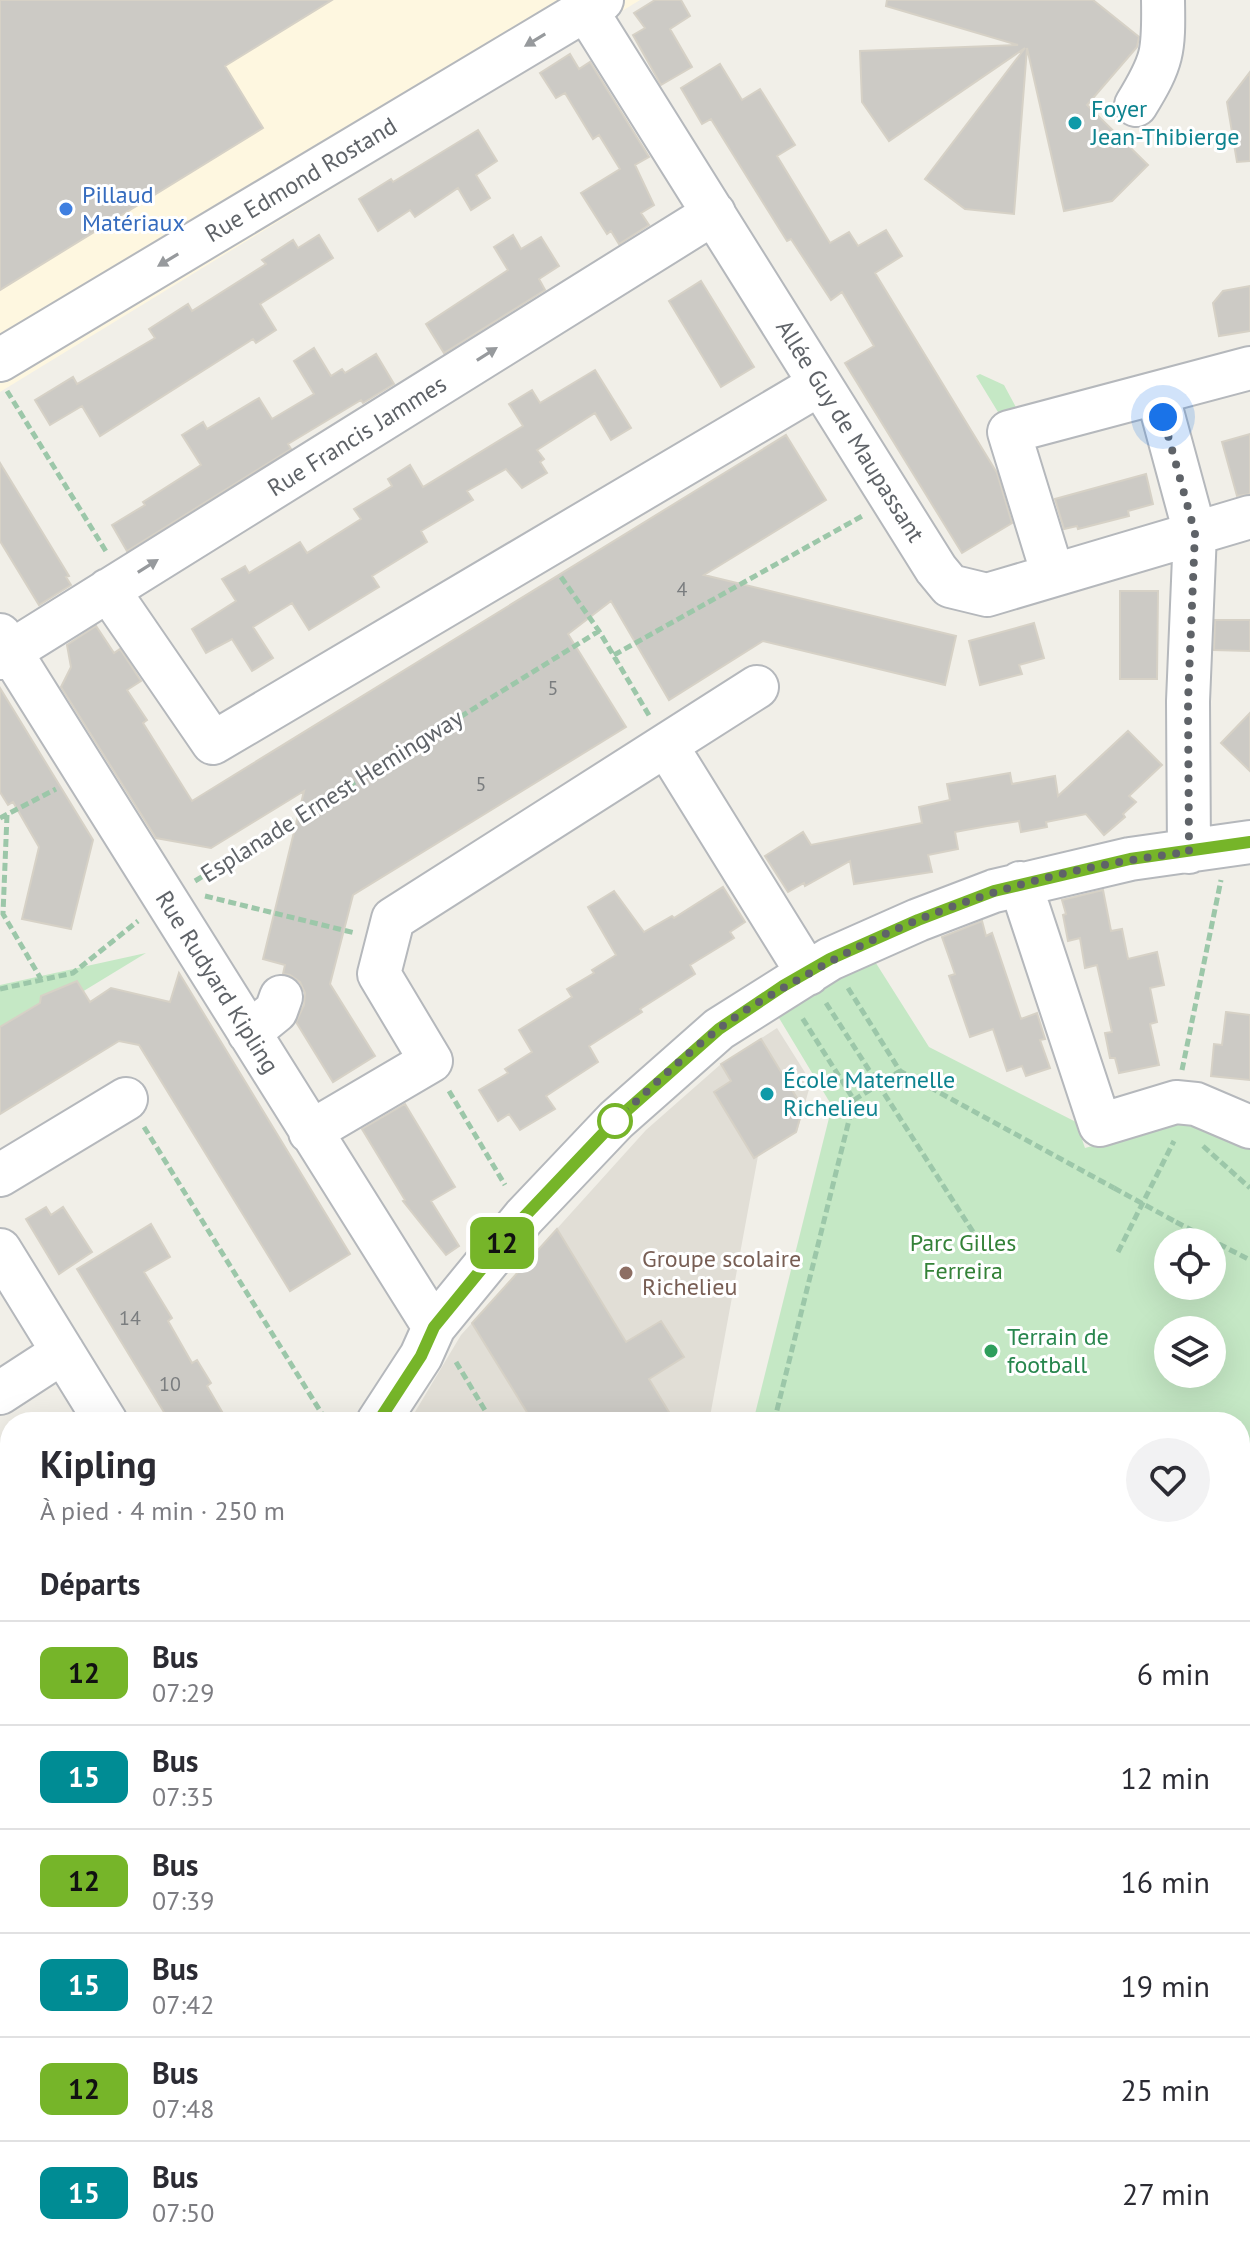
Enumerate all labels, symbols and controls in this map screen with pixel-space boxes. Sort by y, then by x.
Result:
one-way arrow [524,33,546,47]
place label: Foyer Jean-Thibierge [1090,93,1240,152]
street label: Rue Edmond Rostand [199,110,402,249]
marker: Foyer Jean-Thibierge [1066,114,1084,132]
place label: Pillaud Matériaux [82,179,185,238]
marker: Pillaud Matériaux [57,200,75,218]
one-way arrow [157,252,179,266]
street label: Allée Guy de Maupassant [769,314,932,548]
one-way arrow [476,348,498,362]
street label: Rue Francis Jammes [262,368,452,503]
your location [1143,397,1183,437]
one-way arrow [137,559,159,573]
house number: 4 [677,576,688,602]
house number: 5 [548,675,558,701]
street label: Esplanade Ernest Hemingway [195,702,469,889]
house number: 5 [476,771,486,797]
street label: Rue Rudyard Kipling [149,885,286,1079]
place label: École Maternelle Richelieu [783,1064,955,1123]
marker: École Maternelle Richelieu [758,1085,776,1103]
unlabelled marker [598,1104,632,1138]
line badge: 12 [466,1217,538,1269]
text: 12 [486,1224,518,1261]
park label: Parc Gilles Ferreira [910,1227,1016,1286]
map controls [1154,1228,1226,1388]
button: locate [1154,1228,1226,1300]
place label: Groupe scolaire Richelieu [642,1243,801,1302]
marker: Groupe scolaire Richelieu [617,1264,635,1282]
house number: 14 [119,1305,141,1331]
button: layers [1154,1316,1226,1388]
place label: Terrain de football [1007,1321,1109,1380]
marker: Terrain de football [982,1342,1000,1360]
house number: 10 [159,1371,181,1397]
button: heart [1126,1438,1210,1522]
text: Kipling [40,1439,157,1488]
text: À pied · 4 min · 250 m [40,1494,285,1527]
text: Départs [40,1564,140,1603]
text: Bus [152,1637,199,1676]
text: 12 [68,1654,100,1691]
text: 6 min [1137,1654,1210,1693]
text: 07:29 [152,1676,214,1709]
text: Bus [152,1741,199,1780]
text: 15 [68,1758,100,1795]
text: 12 min [1120,1758,1210,1797]
text: 07:35 [152,1780,214,1813]
text: Bus [152,1845,199,1884]
text: 12 [68,1862,100,1899]
text: 16 min [1120,1862,1210,1901]
text: 07:39 [152,1884,214,1917]
text: Bus [152,1949,199,1988]
text: 15 [68,1966,100,2003]
text: 19 min [1120,1966,1210,2005]
text: 07:42 [152,1988,214,2021]
text: Bus [152,2053,199,2092]
text: 12 [68,2070,100,2107]
text: 25 min [1120,2070,1210,2109]
text: 07:48 [152,2092,214,2125]
text: Bus [152,2157,199,2196]
text: 15 [68,2174,100,2211]
text: 27 min [1122,2174,1210,2213]
text: 07:50 [152,2196,214,2229]

